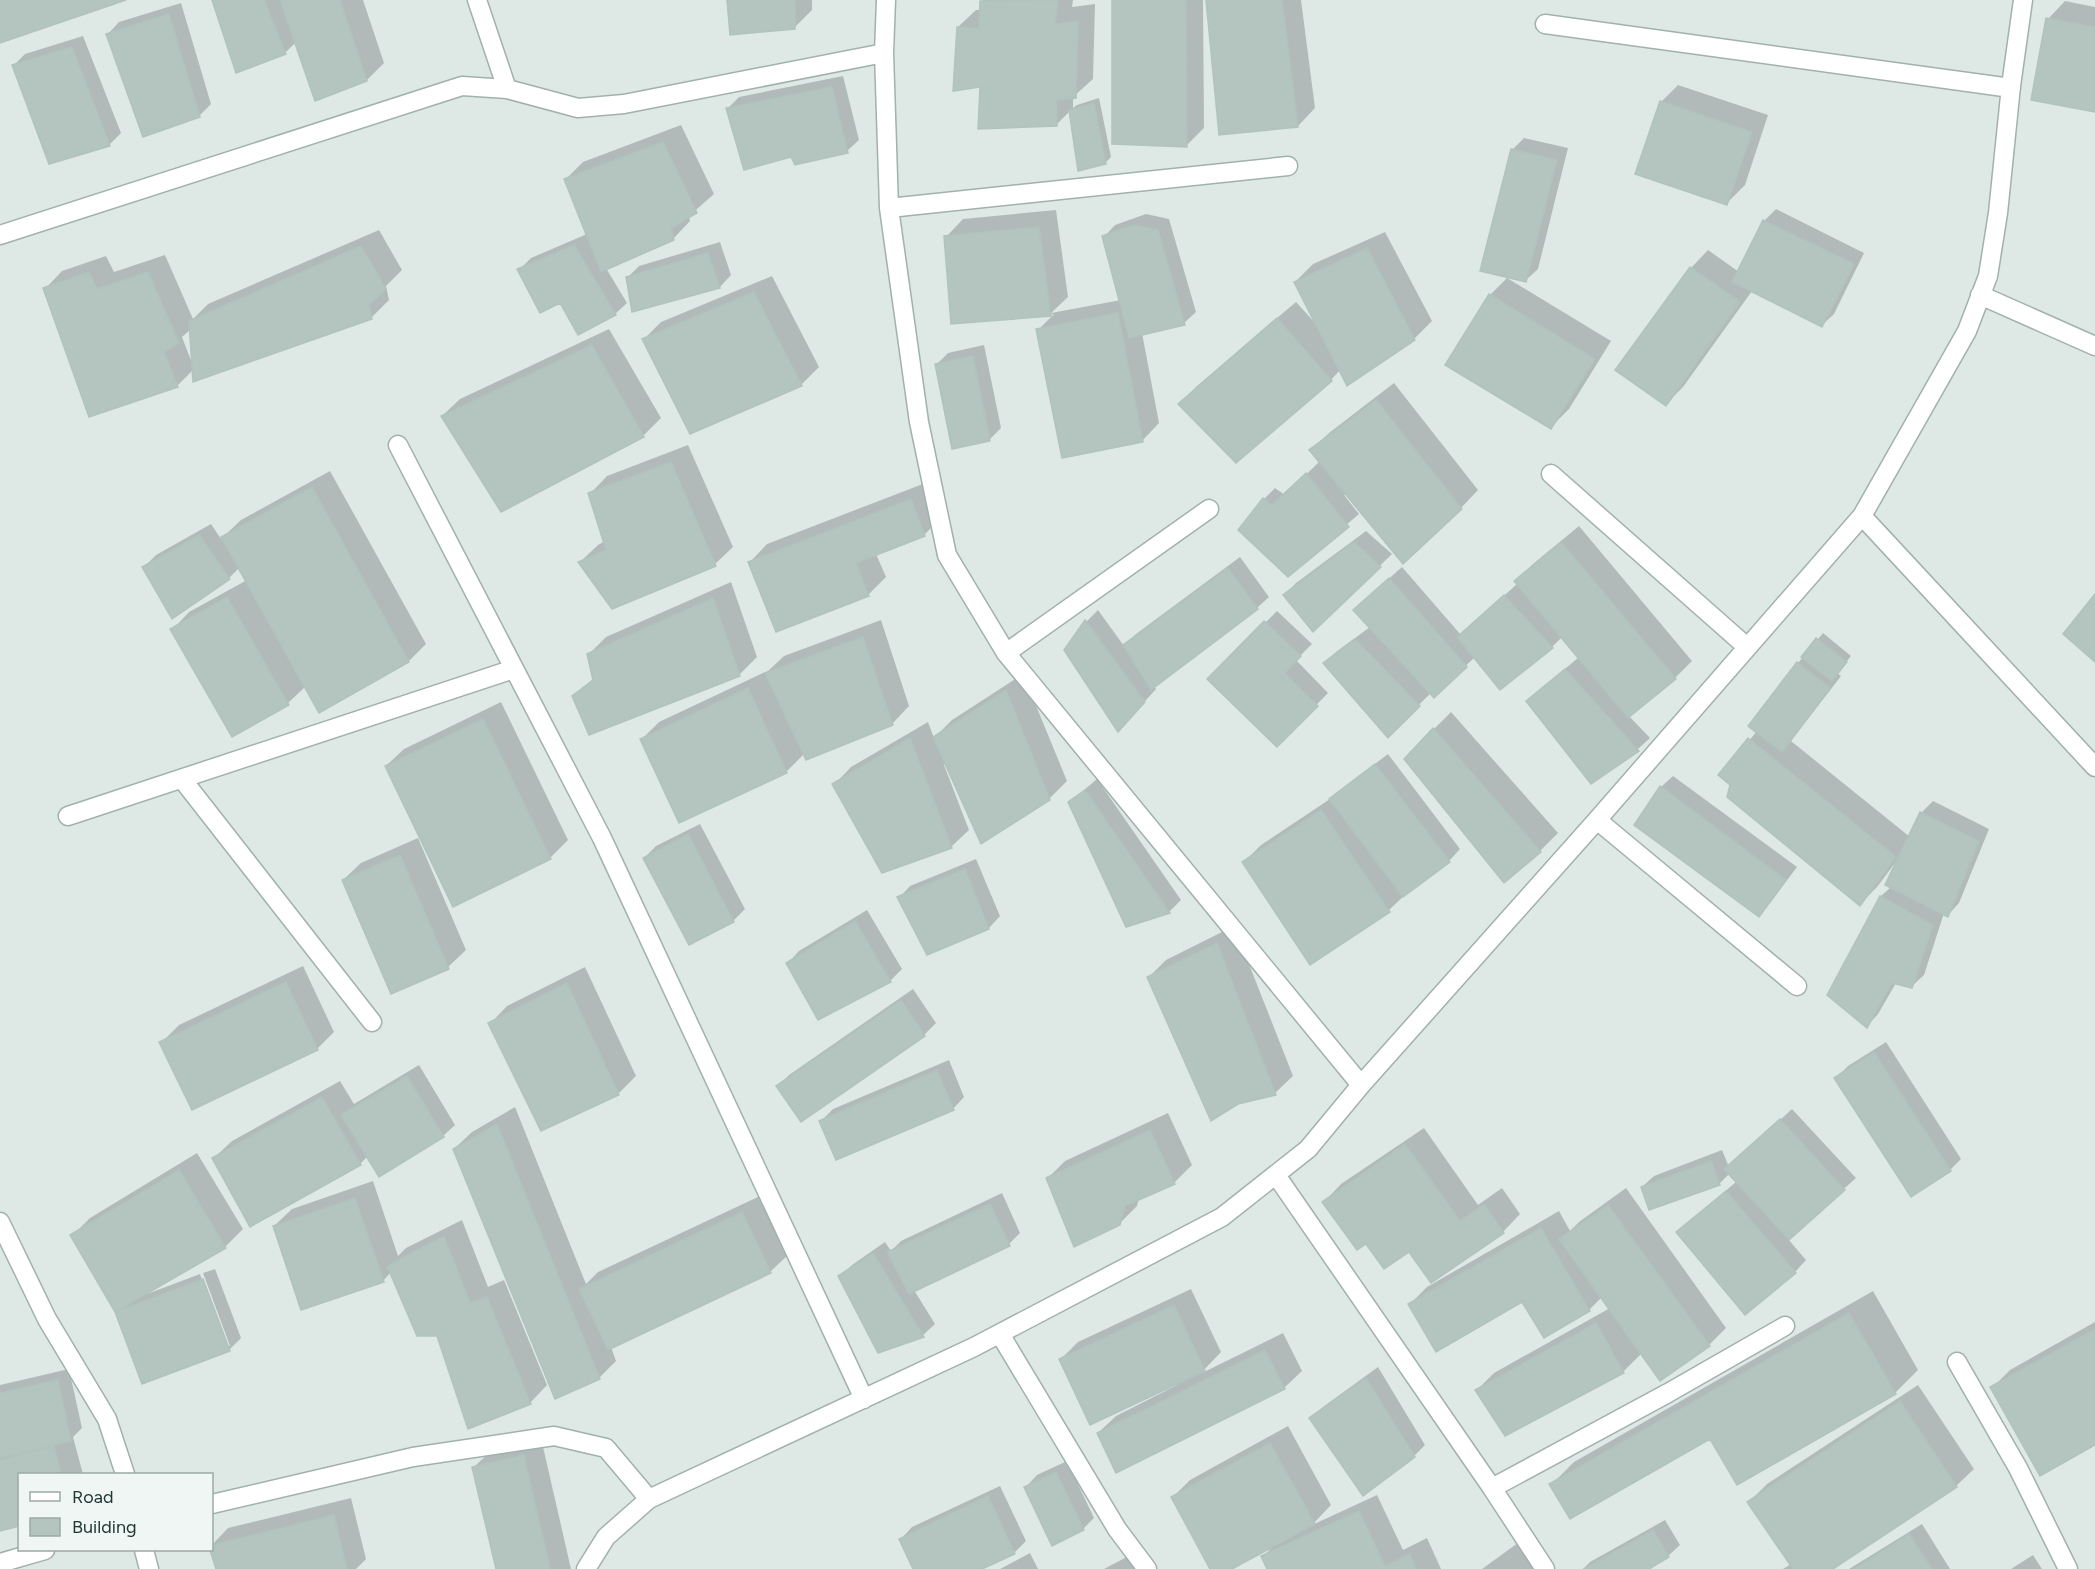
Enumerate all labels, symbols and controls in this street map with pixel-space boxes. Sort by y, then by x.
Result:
legend [18,1473,213,1551]
text: Road [72,1486,113,1508]
text: Building [72,1516,137,1538]

